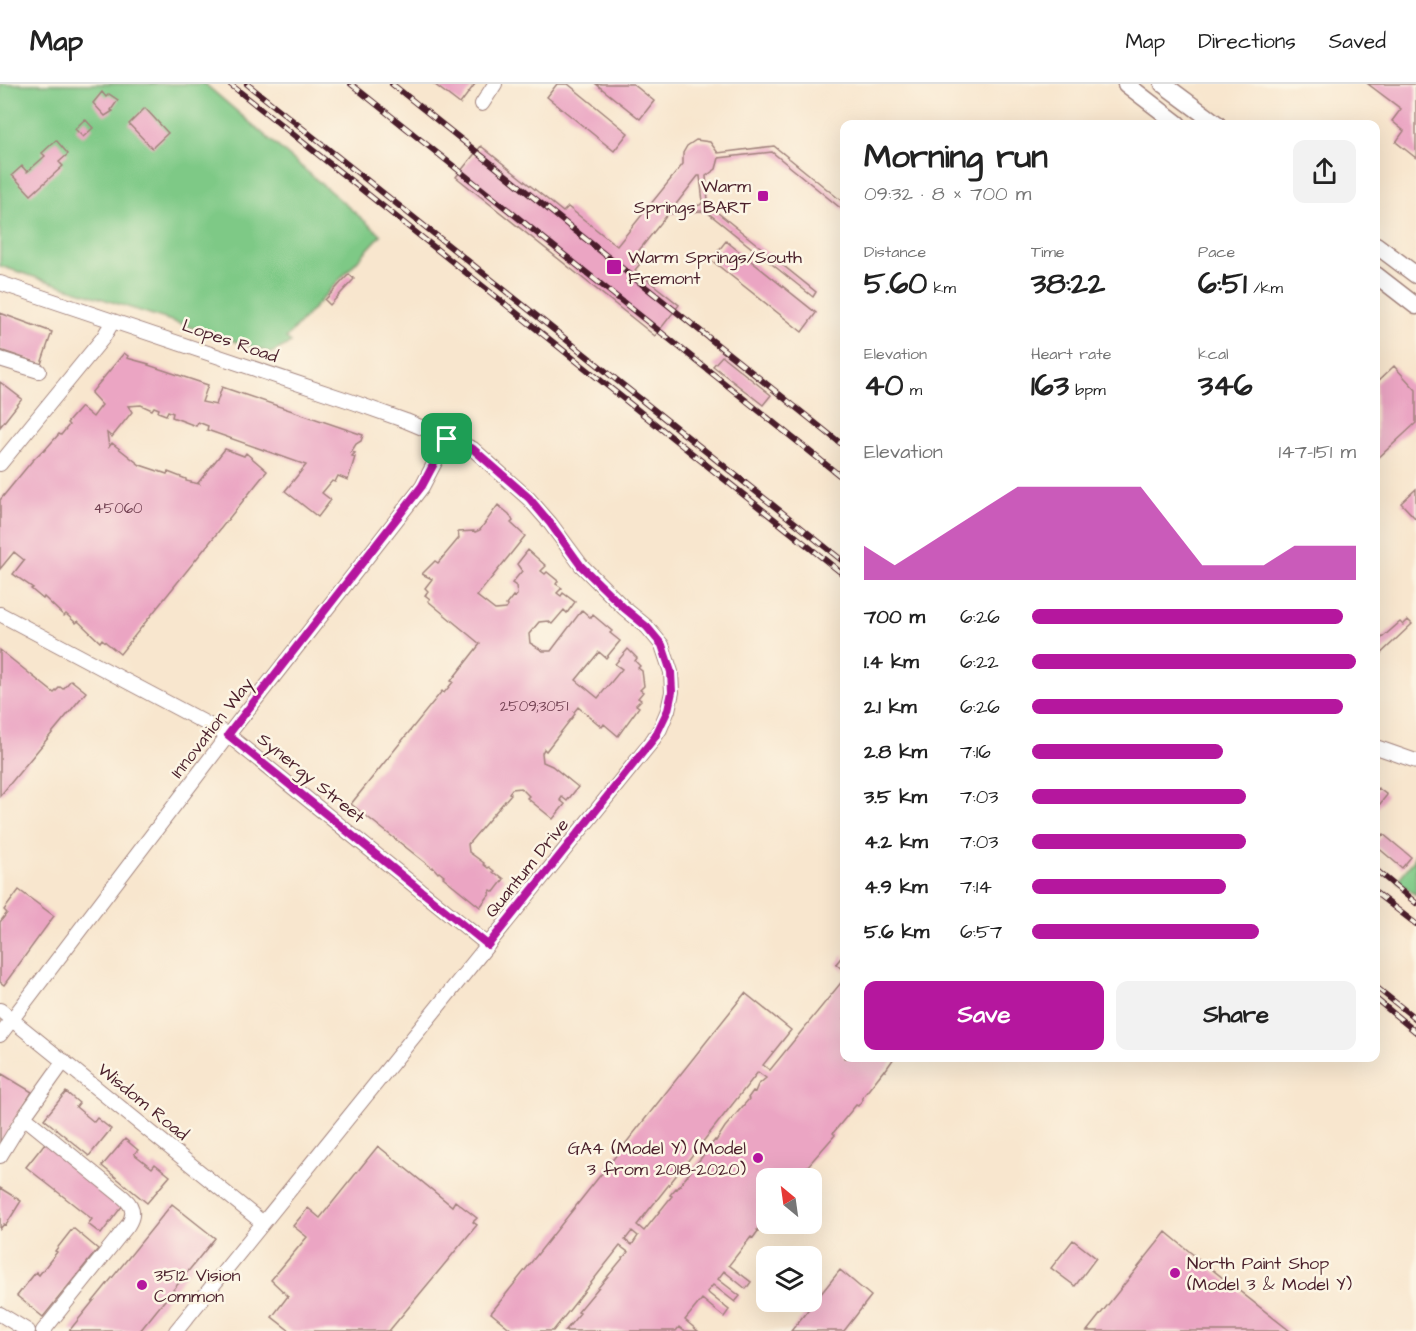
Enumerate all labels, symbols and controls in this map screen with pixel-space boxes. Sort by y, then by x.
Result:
text: Map [30,22,83,61]
text: Map [1125,27,1165,56]
text: Directions [1198,27,1296,56]
text: Saved [1329,27,1386,56]
text: Morning run [864,134,1048,180]
button: share [1293,140,1356,203]
place label: Warm Springs BART [634,174,752,221]
text: 09:32 · 8 × 700 m [864,180,1031,208]
marker: Warm Springs BART [756,189,770,203]
text: Distance [864,241,926,263]
text: Time [1031,241,1065,263]
text: Pace [1198,241,1235,263]
place label: Warm Springs/South Fremont [628,245,802,291]
marker: Warm Springs/South Fremont [605,258,623,276]
text: 5.60 [864,263,927,305]
text: 38:22 [1031,263,1105,305]
text: 6:51 [1198,263,1247,305]
text: km [927,277,956,299]
text: /km [1247,277,1283,299]
street label: Lopes Road [179,313,281,369]
text: Elevation [864,343,927,365]
text: Heart rate [1031,343,1111,365]
text: kcal [1198,343,1229,365]
text: 40 [864,365,903,407]
text: 163 [1031,365,1069,407]
text: 346 [1198,365,1253,407]
text: m [903,379,922,401]
text: bpm [1069,379,1106,401]
pin [421,413,472,464]
icon: arrive [430,422,463,455]
text: Elevation [864,438,943,466]
text: 147–151 m [1278,438,1356,466]
house number: 45060 [93,498,143,519]
text: 700 m [864,603,925,631]
text: 6:26 [960,603,1000,631]
text: 1.4 km [864,648,919,676]
text: 6:22 [960,648,999,676]
street label: Innovation Way [165,672,260,784]
text: 2.1 km [864,693,917,721]
text: 6:26 [960,693,1000,721]
house number: 2509;3051 [500,696,568,717]
street label: Synergy Street [251,727,371,830]
text: 2.8 km [864,738,927,766]
text: 7:16 [960,738,991,766]
text: 3.5 km [864,783,927,811]
text: 7:03 [960,783,998,811]
street label: Quantum Drive [479,813,575,923]
text: 4.2 km [864,828,928,856]
text: 7:03 [960,828,998,856]
text: 4.9 km [864,873,928,901]
text: 7:14 [960,873,992,901]
text: 5.6 km [864,918,929,946]
text: 6:57 [960,918,1002,946]
button: Save [864,981,1104,1050]
button: Share [1116,981,1356,1050]
street label: Wisdom Road [92,1057,194,1147]
place label: GA4 (Model Y) (Model 3 from 2018-2020) [568,1136,746,1182]
marker: GA4 (Model Y) (Model 3 from 2018-2020) [751,1151,765,1165]
north arrow [756,1168,822,1234]
map controls [756,1168,822,1312]
button: layers [756,1246,822,1312]
place label: North Paint Shop (Model 3 & Model Y) [1187,1251,1352,1297]
place label: 3512 Vision Common [154,1263,241,1309]
marker: North Paint Shop (Model 3 & Model Y) [1168,1266,1182,1280]
marker: 3512 Vision Common [135,1278,149,1292]

